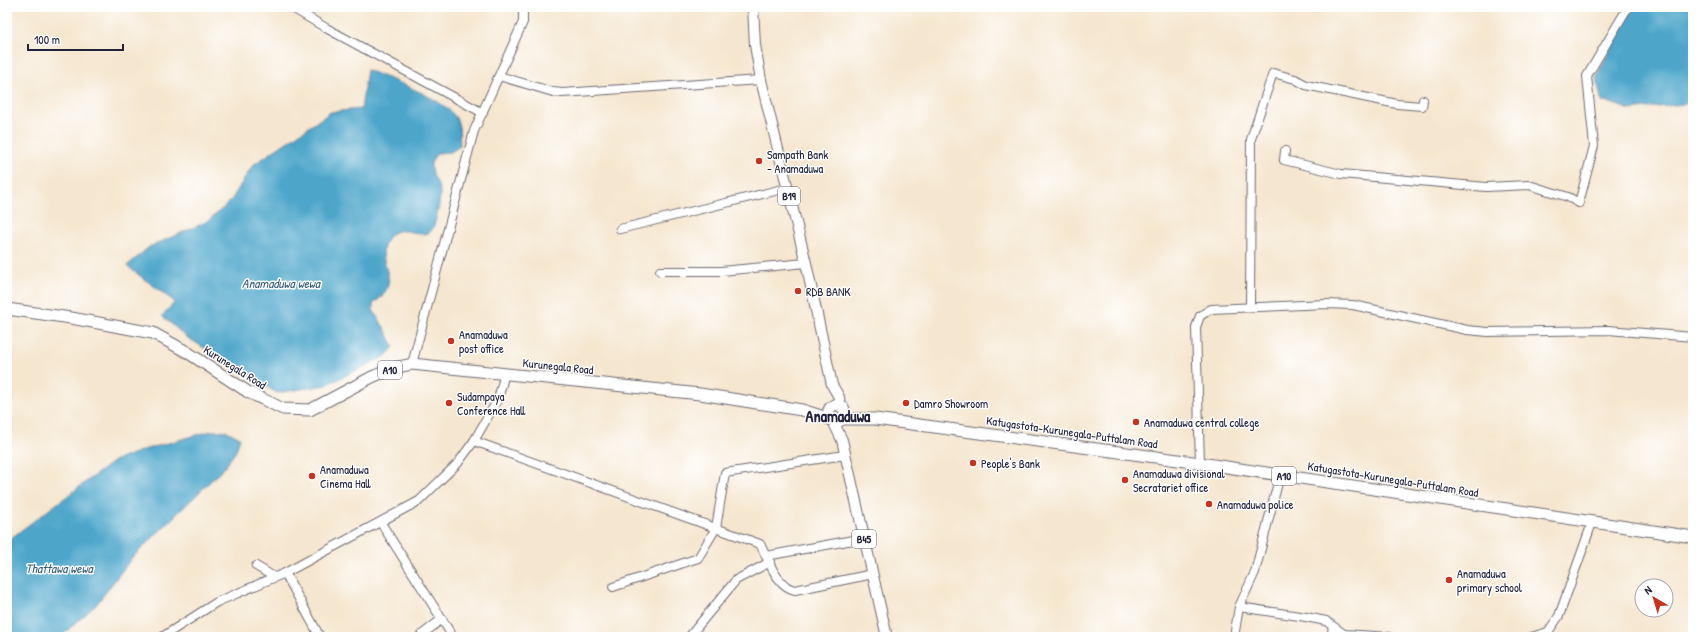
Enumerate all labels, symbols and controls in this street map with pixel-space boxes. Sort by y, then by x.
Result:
scale bar [28,26,123,52]
text: 100 m [34,31,60,48]
place label: Sampath Bank - Anamaduwa [767,146,828,177]
marker: Sampath Bank - Anamaduwa [754,156,764,166]
road number: B19 [778,187,800,205]
water label: Anamaduwa wewa [242,274,322,292]
place label: RDB BANK [806,283,851,300]
marker: RDB BANK [793,286,803,296]
place label: Anamaduwa post office [459,326,508,357]
marker: Anamaduwa post office [446,336,456,346]
street label: Kurunegala Road [200,341,270,393]
street label: Kurunegala Road [522,354,595,378]
road number: A10 [378,361,402,379]
place label: Sudampaya Conference Hall [457,388,526,419]
place label: Damro Showroom [914,395,988,412]
marker: Sudampaya Conference Hall [444,398,454,408]
marker: Damro Showroom [901,398,911,408]
district label: Anamaduwa [806,405,871,427]
street label: Katugastota-Kurunegala-Puttalam Road [985,412,1159,452]
place label: Anamaduwa central college [1144,414,1259,431]
marker: Anamaduwa central college [1131,417,1141,427]
place label: People's Bank [981,455,1040,472]
street label: Katugastota-Kurunegala-Puttalam Road [1306,457,1480,501]
marker: People's Bank [968,458,978,468]
place label: Anamaduwa Cinema Hall [320,461,371,492]
place label: Anamaduwa divisional Secratariet office [1133,465,1225,496]
road number: A10 [1272,467,1296,485]
marker: Anamaduwa Cinema Hall [307,471,317,481]
marker: Anamaduwa divisional Secratariet office [1120,475,1130,485]
place label: Anamaduwa police [1217,496,1294,513]
marker: Anamaduwa police [1204,499,1214,509]
road number: B45 [852,530,876,548]
water label: Thattawa wewa [25,559,94,577]
place label: Anamaduwa primary school [1457,565,1523,596]
marker: Anamaduwa primary school [1444,575,1454,585]
north arrow [1634,578,1674,618]
text: N [1641,583,1655,597]

